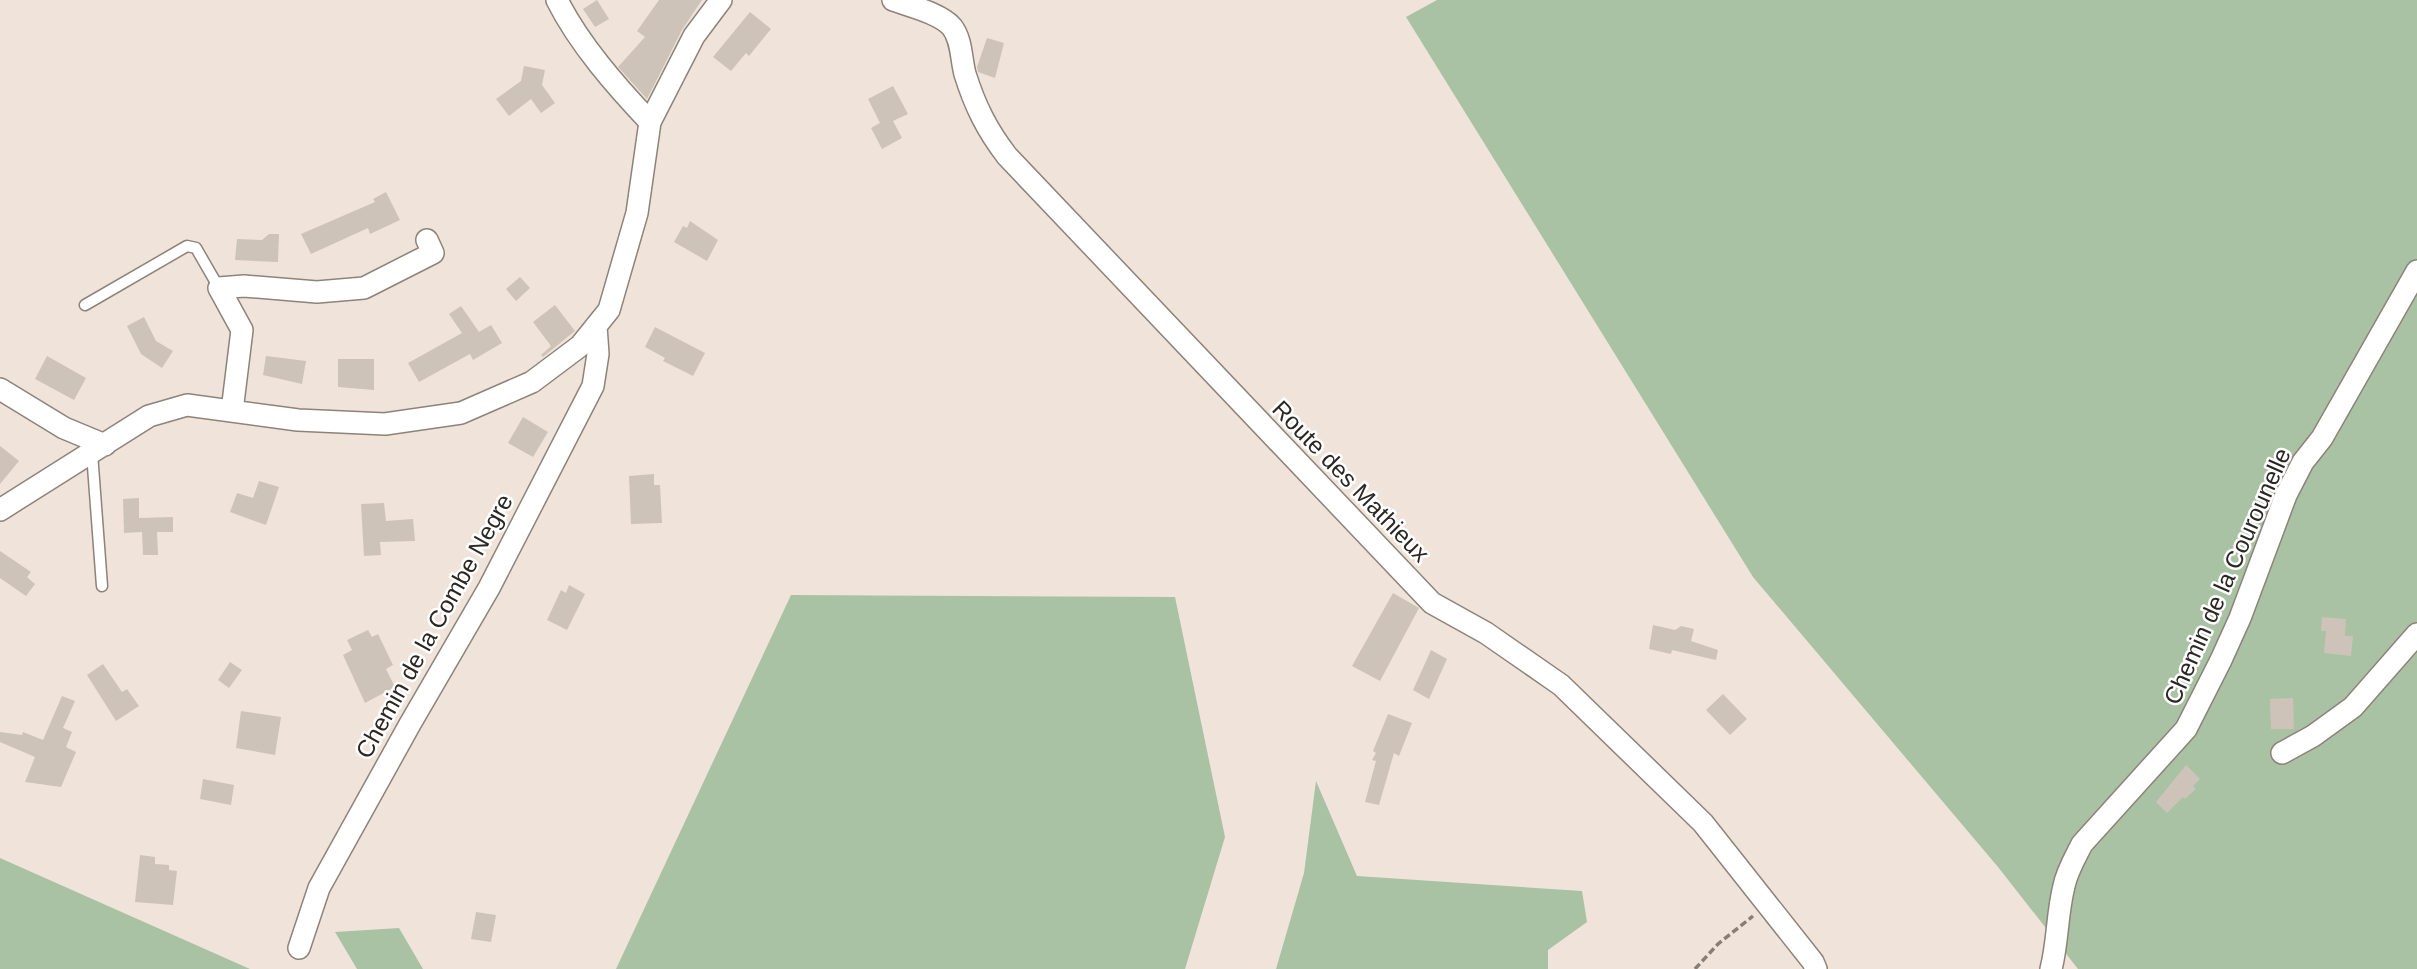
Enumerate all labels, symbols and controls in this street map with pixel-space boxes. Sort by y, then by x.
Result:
street label: Route des Mathieux [1267,395,1435,567]
street label: Chemin de la Courounelle [2158,444,2296,708]
street label: Chemin de la Combe Negre [350,489,518,763]

